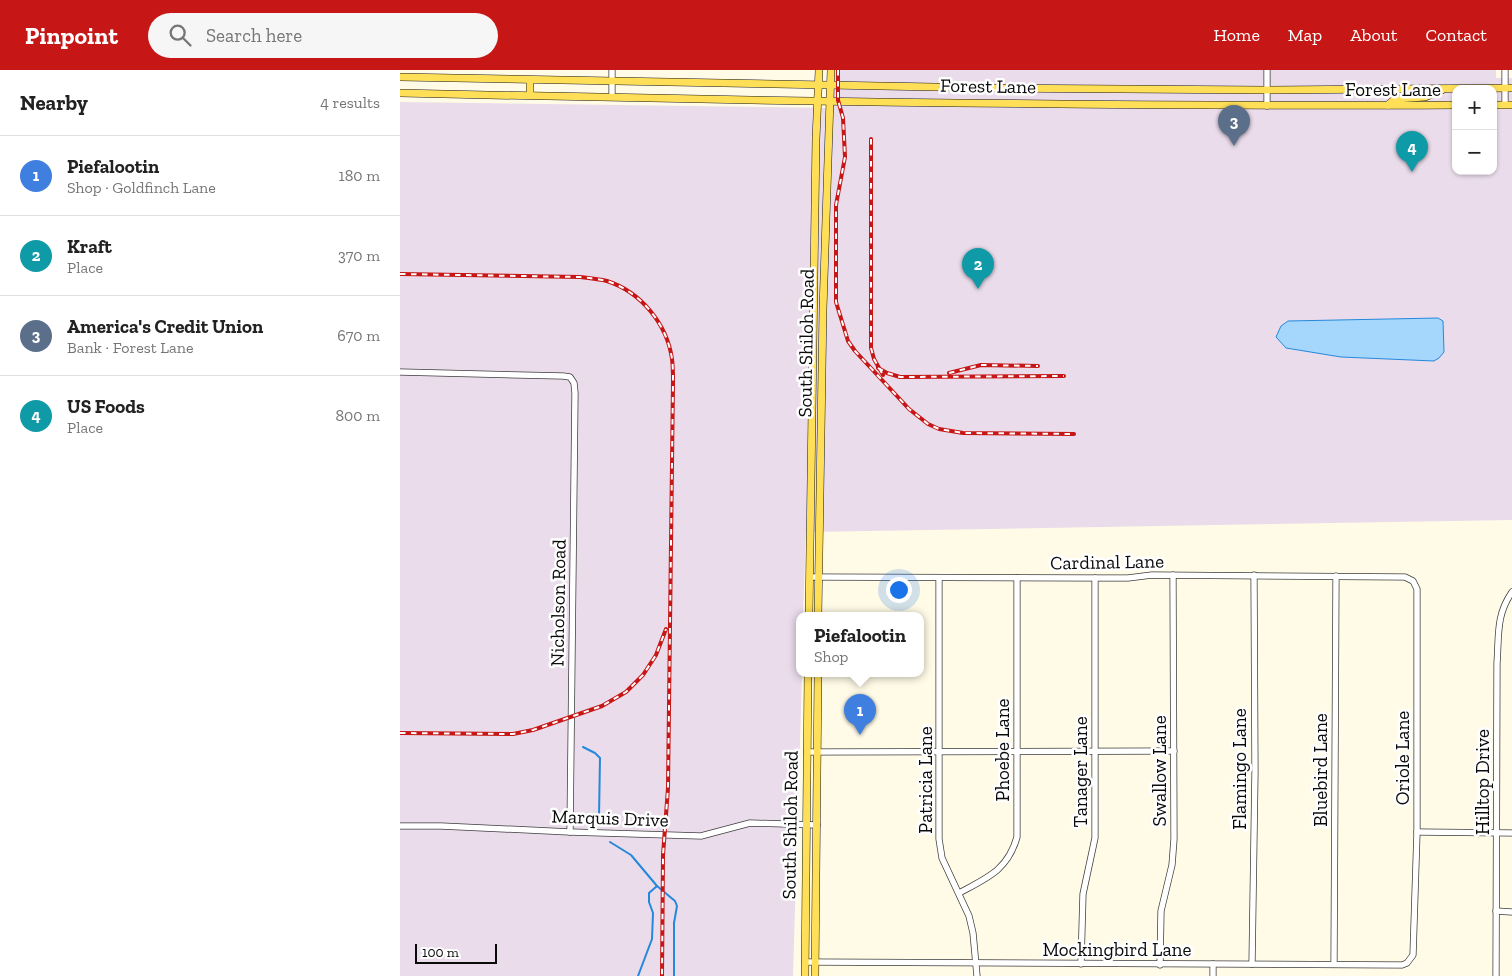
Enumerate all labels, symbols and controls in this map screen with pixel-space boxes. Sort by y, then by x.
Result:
search box [148,13,498,58]
text: Pinpoint [25,21,118,50]
icon: search [166,21,194,49]
text: Search here [206,24,302,47]
text: Home [1213,24,1260,46]
text: Map [1288,24,1322,46]
text: About [1350,24,1397,46]
text: Contact [1425,24,1487,46]
street label: Forest Lane [940,74,1036,98]
street label: Forest Lane [1345,78,1441,101]
map controls [1452,85,1497,175]
button: + [1452,85,1497,130]
text: Nearby [20,90,88,115]
text: 4 results [320,93,380,112]
pin: 3 [1218,105,1250,146]
button: − [1452,130,1497,175]
pin: 4 [1396,131,1428,172]
text: Piefalootin [67,155,159,178]
text: 1 [33,166,39,185]
text: 180 m [339,166,380,185]
text: Shop · Goldfinch Lane [67,178,216,197]
text: Kraft [67,235,112,258]
text: 2 [32,246,40,265]
text: 370 m [338,246,380,265]
pin: 2 [962,248,994,289]
text: Place [67,258,103,277]
street label: South Shiloh Road [793,268,819,418]
text: America's Credit Union [67,315,263,338]
text: 3 [32,326,40,345]
text: 670 m [337,326,380,345]
text: Bank · Forest Lane [67,338,193,357]
text: US Foods [67,395,145,418]
text: 4 [31,406,41,425]
text: 800 m [336,406,380,425]
text: Place [67,418,103,437]
street label: Nicholson Road [545,539,571,667]
street label: Cardinal Lane [1050,550,1164,574]
your location [886,577,912,603]
popup [796,612,924,677]
text: Piefalootin [814,624,906,647]
text: Shop [814,647,848,666]
pin: 1 [844,694,876,735]
street label: Phoebe Lane [991,698,1014,801]
street label: Flamingo Lane [1228,708,1251,830]
street label: Oriole Lane [1391,711,1414,805]
street label: Bluebird Lane [1309,713,1332,827]
street label: Swallow Lane [1148,715,1171,827]
street label: Tanager Lane [1069,716,1092,828]
street label: Patricia Lane [914,726,937,834]
street label: Hilltop Drive [1471,729,1494,835]
street label: South Shiloh Road [777,750,803,900]
street label: Marquis Drive [551,804,669,832]
street label: Mockingbird Lane [1043,938,1192,961]
scale bar [415,941,498,964]
text: 100 m [422,944,459,961]

